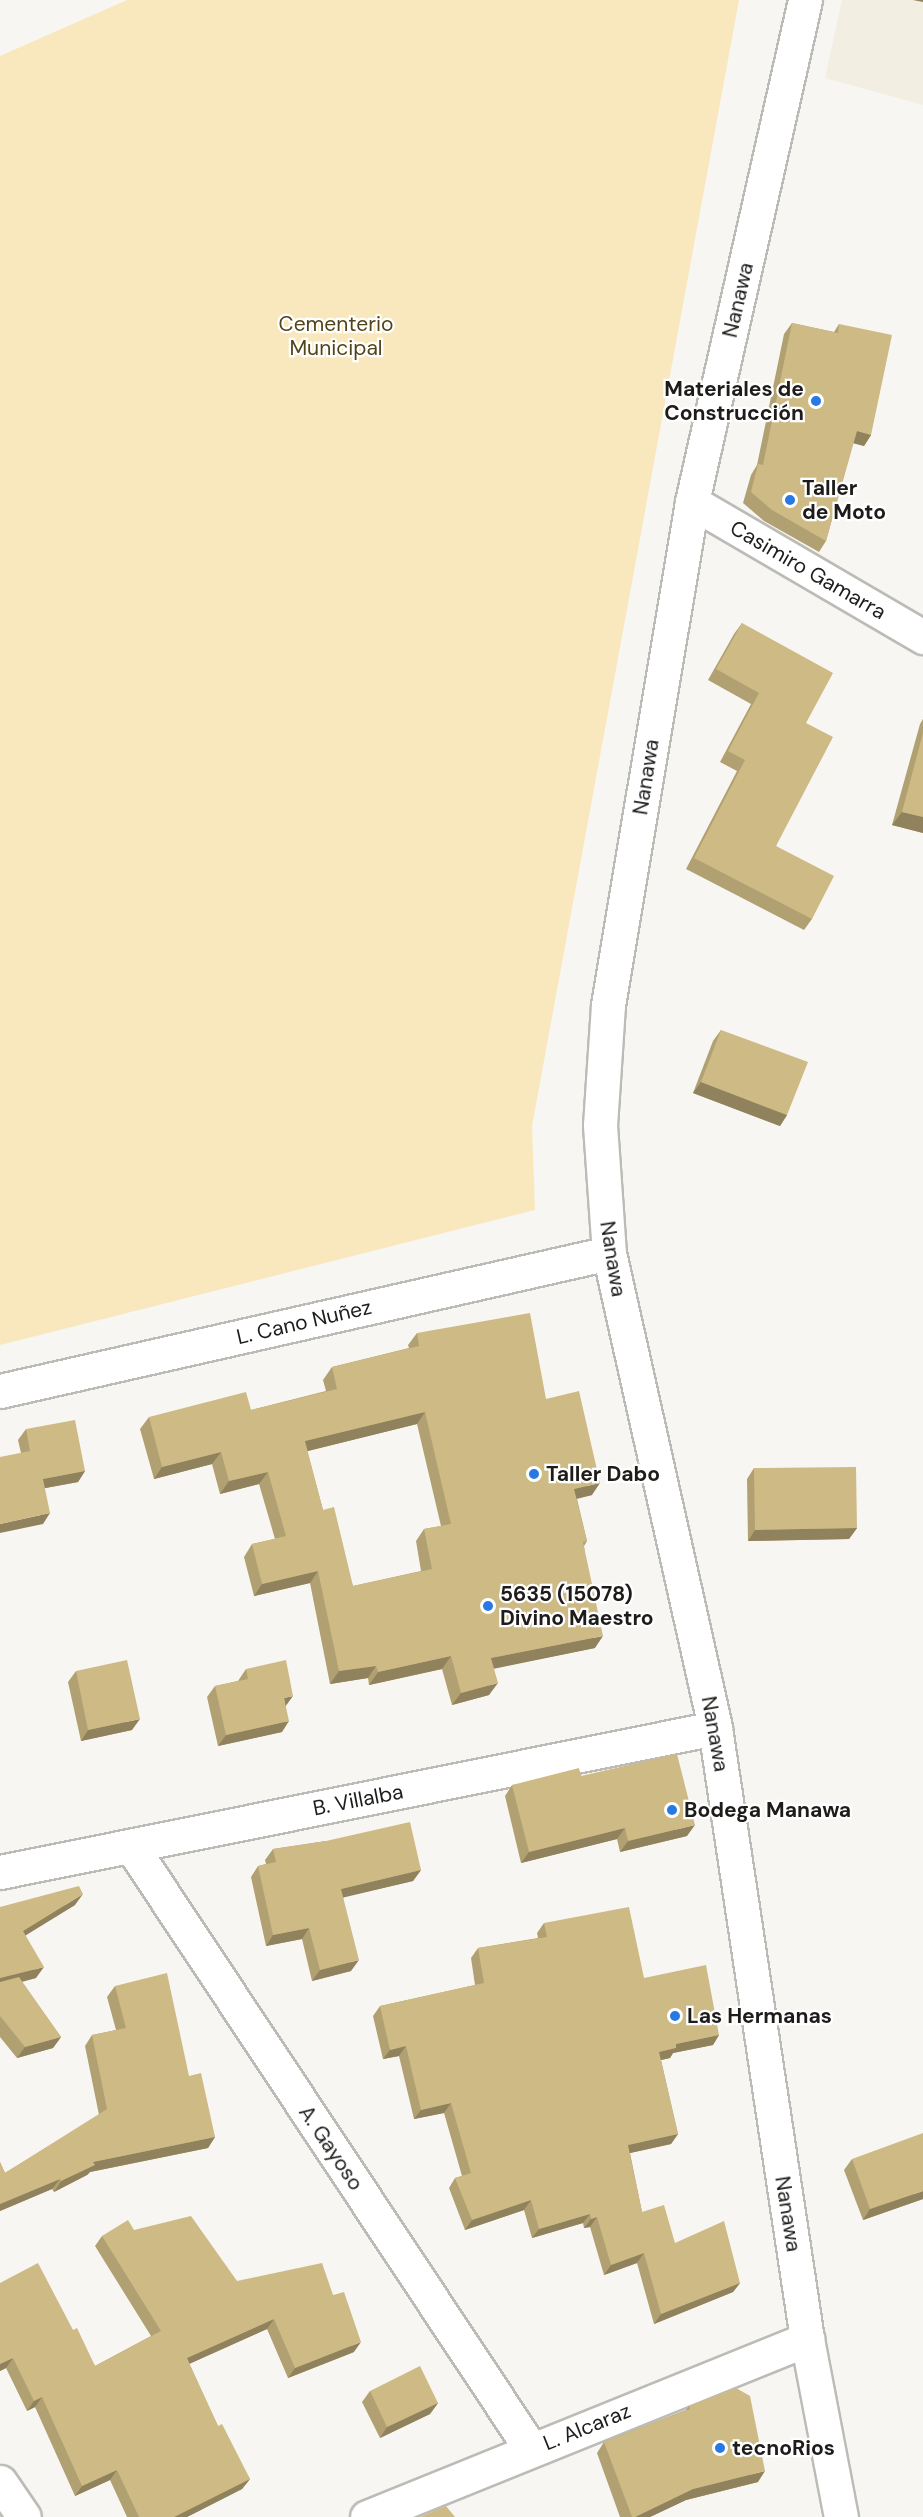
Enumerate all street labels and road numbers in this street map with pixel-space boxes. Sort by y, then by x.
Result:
street label: Nanawa [717,260,759,340]
street label: Casimiro Gamarra [726,515,890,625]
street label: Nanawa [628,737,664,817]
street label: Nanawa [595,1219,631,1299]
street label: L. Cano Nuñez [234,1294,374,1350]
street label: Nanawa [696,1694,734,1774]
street label: B. Villalba [311,1779,405,1821]
street label: A. Gayoso [293,2101,369,2195]
street label: Nanawa [770,2174,806,2254]
street label: L. Alcaraz [540,2398,634,2456]

